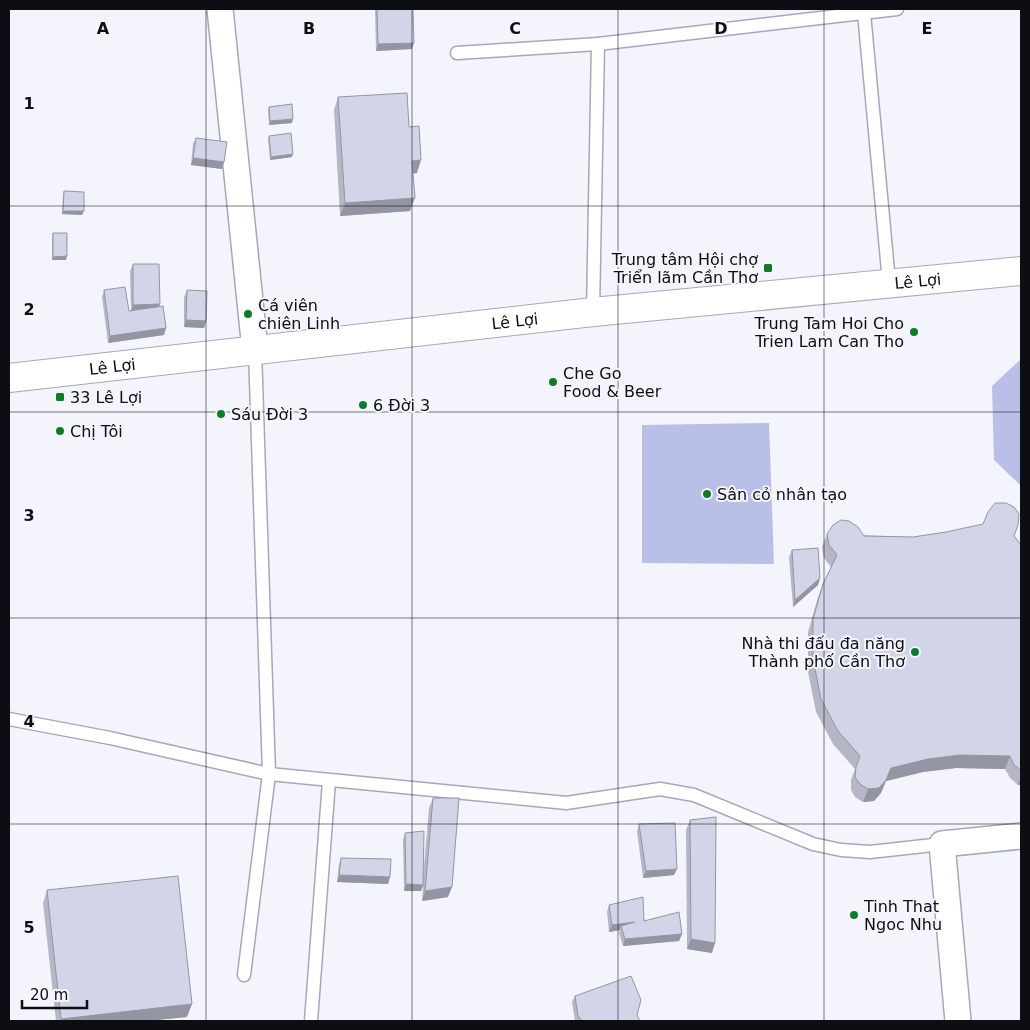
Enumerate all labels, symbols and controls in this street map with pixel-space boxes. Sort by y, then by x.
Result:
text: A [97,19,110,38]
text: B [303,19,315,38]
text: C [509,19,521,38]
text: D [714,19,728,38]
text: E [922,19,932,38]
text: 1 [23,94,35,113]
place label: Trung tâm Hội chợ Triển lãm Cần Thơ [611,250,758,287]
marker: Trung tâm Hội chợ Triển lãm Cần Thơ [762,262,774,274]
street label: Lê Lợi [894,270,942,293]
place label: Cá viên chiên Linh [258,296,340,333]
text: 2 [23,300,35,319]
marker: Cá viên chiên Linh [242,308,254,320]
street label: Lê Lợi [491,309,539,333]
place label: Trung Tam Hoi Cho Trien Lam Can Tho [753,314,904,351]
marker: Trung Tam Hoi Cho Trien Lam Can Tho [908,326,920,338]
street label: Lê Lợi [88,355,137,379]
place label: Che Go Food & Beer [563,364,662,401]
marker: Che Go Food & Beer [547,376,559,388]
place label: 33 Lê Lợi [70,388,142,407]
marker: 33 Lê Lợi [54,391,66,403]
place label: 6 Đời 3 [373,396,430,415]
marker: 6 Đời 3 [357,399,369,411]
place label: Sáu Đời 3 [231,405,308,424]
marker: Sáu Đời 3 [215,408,227,420]
place label: Chị Tôi [70,422,123,441]
marker: Chị Tôi [54,425,66,437]
place label: Sân cỏ nhân tạo [717,485,847,504]
marker: Sân cỏ nhân tạo [701,488,713,500]
text: 3 [23,506,35,525]
place label: Nhà thi đấu đa năng Thành phố Cần Thơ [742,634,905,671]
marker: Nhà thi đấu đa năng Thành phố Cần Thơ [909,646,921,658]
text: 4 [23,712,35,731]
place label: Tinh That Ngoc Nhu [863,897,942,934]
marker: Tinh That Ngoc Nhu [848,909,860,921]
text: 5 [23,918,35,937]
scale bar [22,978,88,1010]
text: 20 m [30,986,68,1004]

